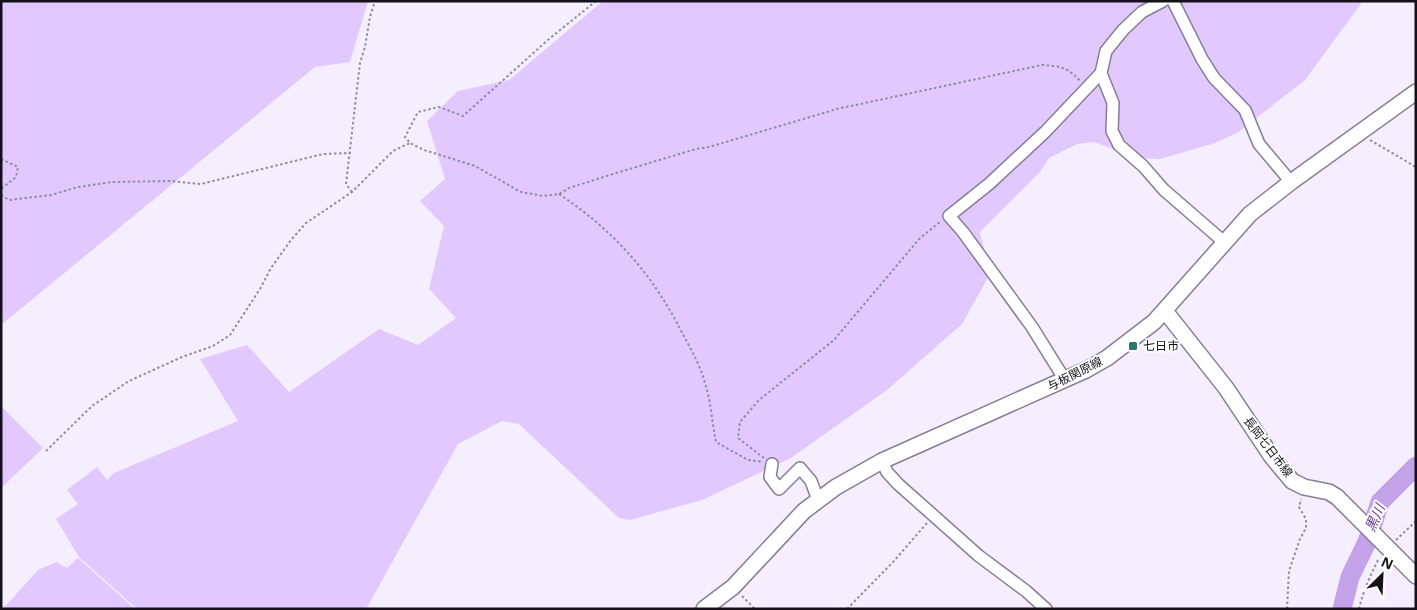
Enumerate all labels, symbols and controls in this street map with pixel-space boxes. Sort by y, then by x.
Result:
place label: 七日市 [1143,337,1179,354]
marker: 七日市 [1127,340,1139,352]
street label: 与板関原線 [1044,352,1105,395]
street label: 長岡七日市線 [1240,413,1297,481]
water label: 黒川 [1360,499,1390,534]
north arrow [1357,550,1407,600]
text: N [1378,552,1397,574]

